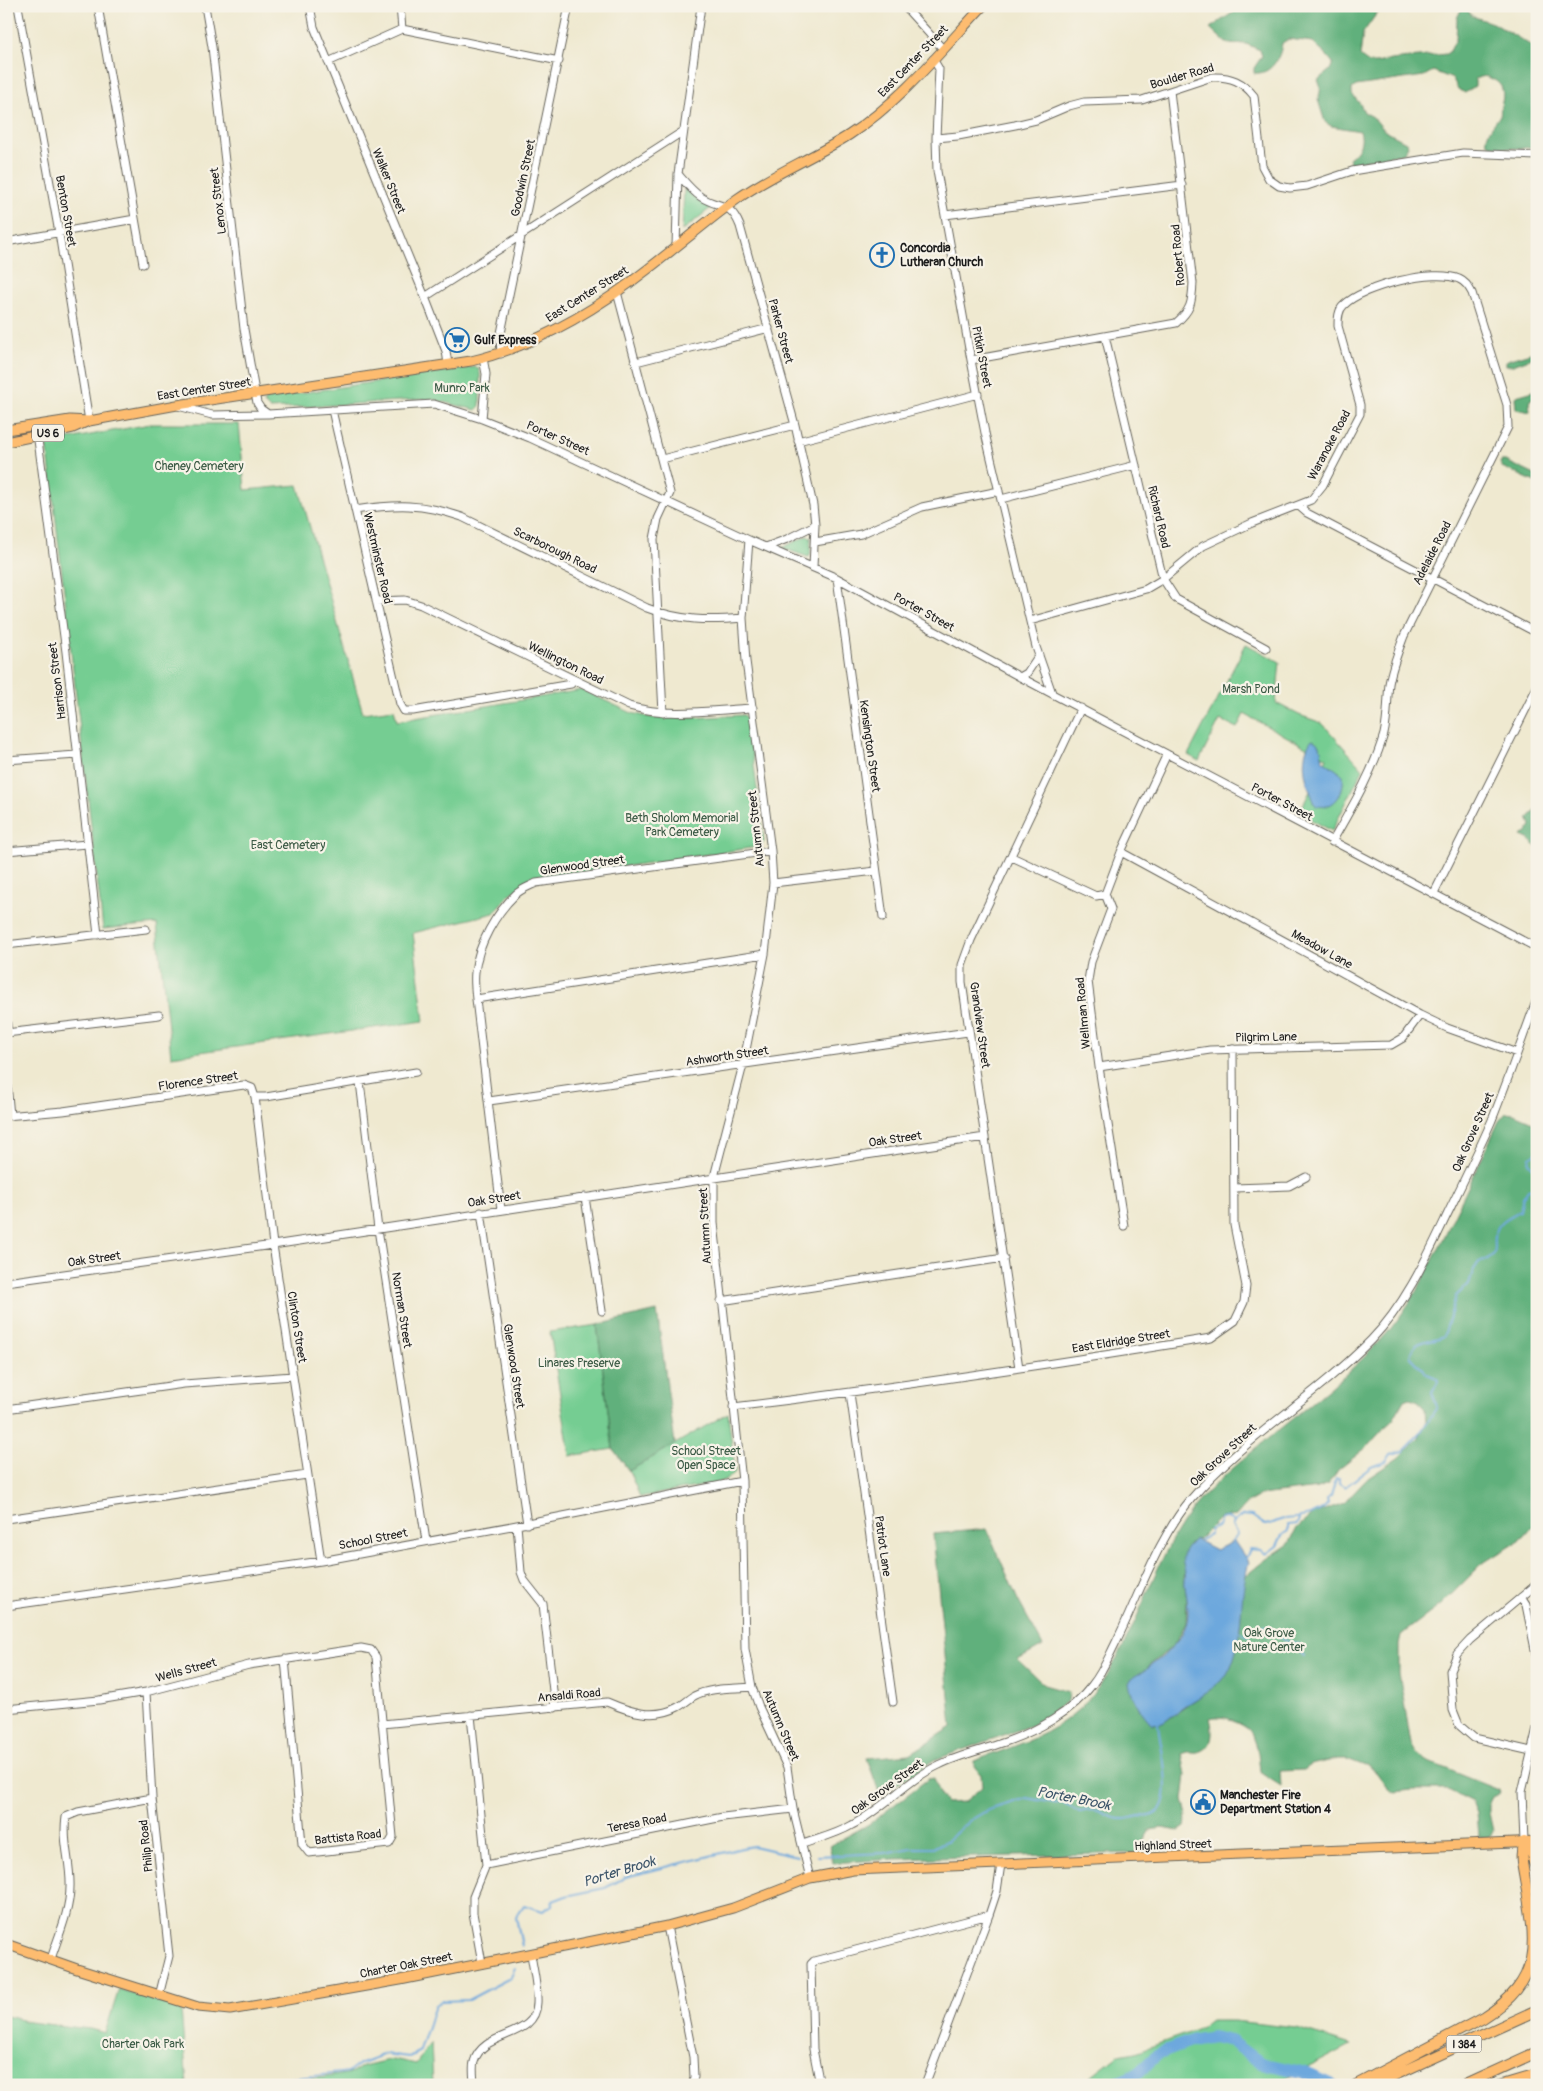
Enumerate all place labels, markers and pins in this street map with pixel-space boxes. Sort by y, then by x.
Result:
place label: Concordia Lutheran Church [900,241,984,270]
church icon: Concordia Lutheran Church [869,242,895,268]
supermarket icon: Gulf Express [444,327,470,353]
place label: Gulf Express [474,333,537,348]
place label: Manchester Fire Department Station 4 [1220,1788,1331,1817]
public building icon: Manchester Fire Department Station 4 [1190,1789,1216,1815]

